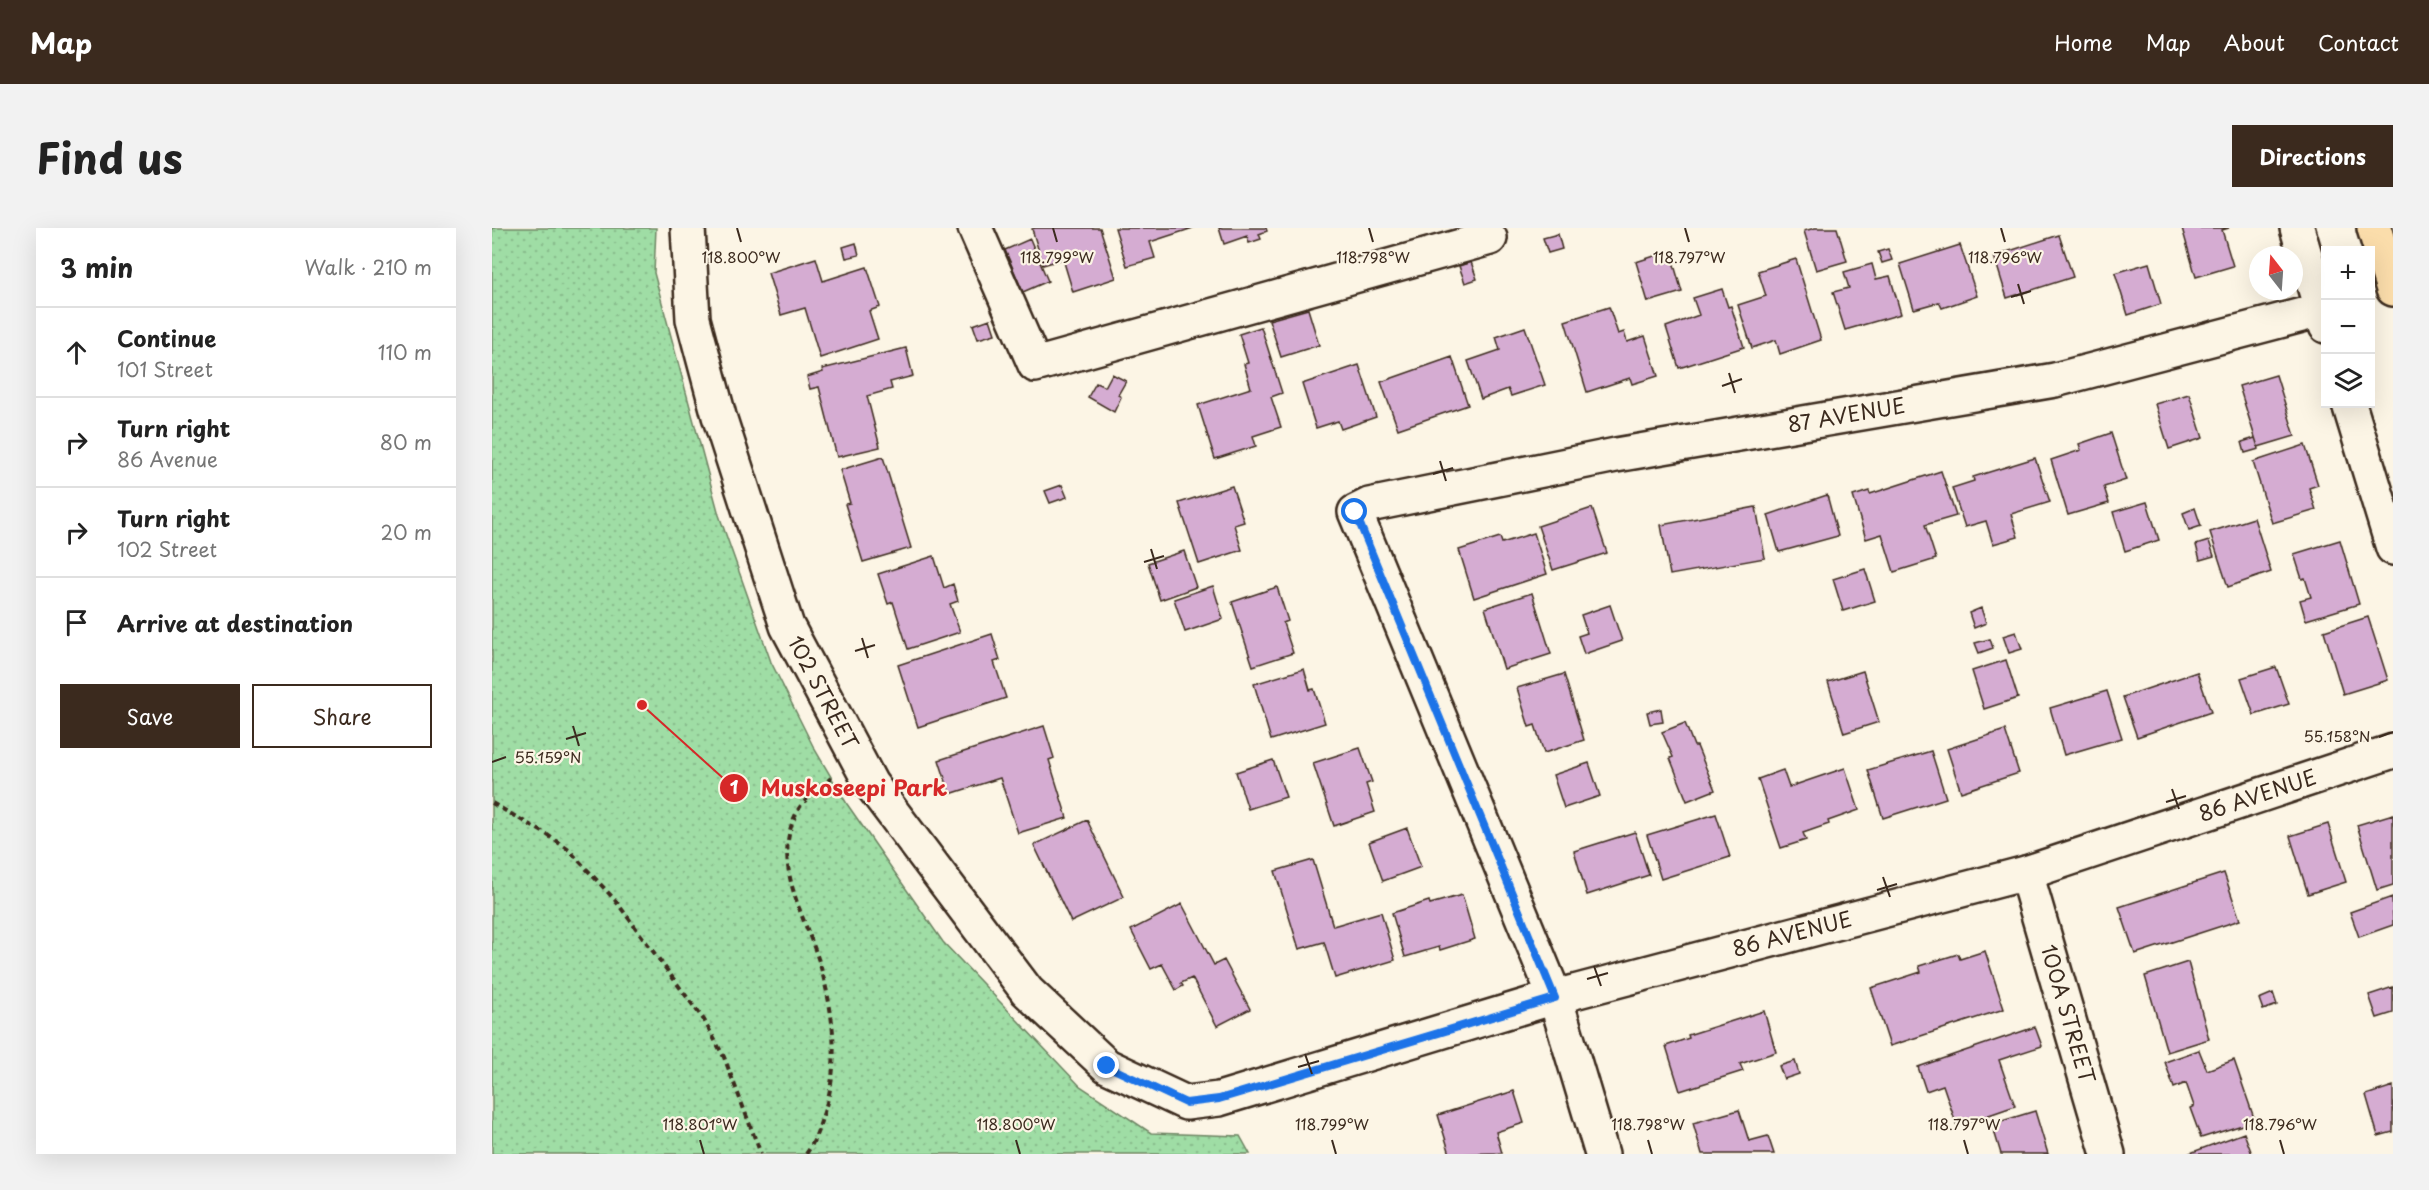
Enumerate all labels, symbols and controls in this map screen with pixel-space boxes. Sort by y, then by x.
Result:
text: Map [30,21,92,64]
text: Home [2054,26,2113,58]
text: Map [2146,26,2191,58]
text: About [2224,26,2285,58]
text: Contact [2318,26,2399,58]
text: Find us [36,125,183,188]
button: Directions [2232,125,2393,187]
text: 118.800°W [702,245,781,268]
text: 118.799°W [1020,245,1095,268]
text: 118.798°W [1336,245,1410,268]
text: 118.797°W [1653,245,1726,268]
text: 118.796°W [1968,245,2043,268]
north arrow [2249,246,2303,300]
map controls [2321,246,2375,408]
button: + [2321,246,2375,300]
text: 3 min [60,248,133,287]
text: Walk · 210 m [305,252,432,282]
button: − [2321,300,2375,354]
text: Continue [117,321,216,354]
icon: ahead [60,336,93,369]
text: 110 m [378,337,432,367]
text: 101 Street [117,354,213,384]
button: layers [2321,354,2375,408]
street label: 87 AVENUE [1785,388,1907,439]
text: Turn right [117,411,230,444]
icon: right [60,426,93,459]
text: 80 m [380,427,432,457]
text: 86 Avenue [117,444,218,474]
route start [1341,498,1367,524]
text: Turn right [117,501,230,534]
icon: right [60,516,93,549]
text: 20 m [380,517,432,547]
text: 102 Street [117,534,217,564]
icon: arrive [60,606,93,639]
text: Arrive at destination [117,606,353,639]
street label: 102 STREET [781,629,868,755]
button: Save [60,684,240,748]
button: Share [252,684,432,748]
text: 55.158°N [2304,724,2370,747]
text: 55.159°N [515,745,581,768]
street label: 86 AVENUE [2194,760,2320,829]
callout: Muskoseepi Park [719,768,960,808]
text: Muskoseepi Park [761,770,948,803]
text: 1 [730,773,739,800]
street label: 86 AVENUE [1728,902,1855,964]
street label: 100A STREET [2034,940,2105,1087]
route end [1093,1052,1119,1078]
text: 118.801°W [663,1112,738,1135]
text: 118.800°W [977,1112,1056,1135]
text: 118.799°W [1295,1112,1370,1135]
text: 118.798°W [1611,1112,1685,1135]
text: 118.797°W [1928,1112,2001,1135]
text: 118.796°W [2243,1112,2318,1135]

